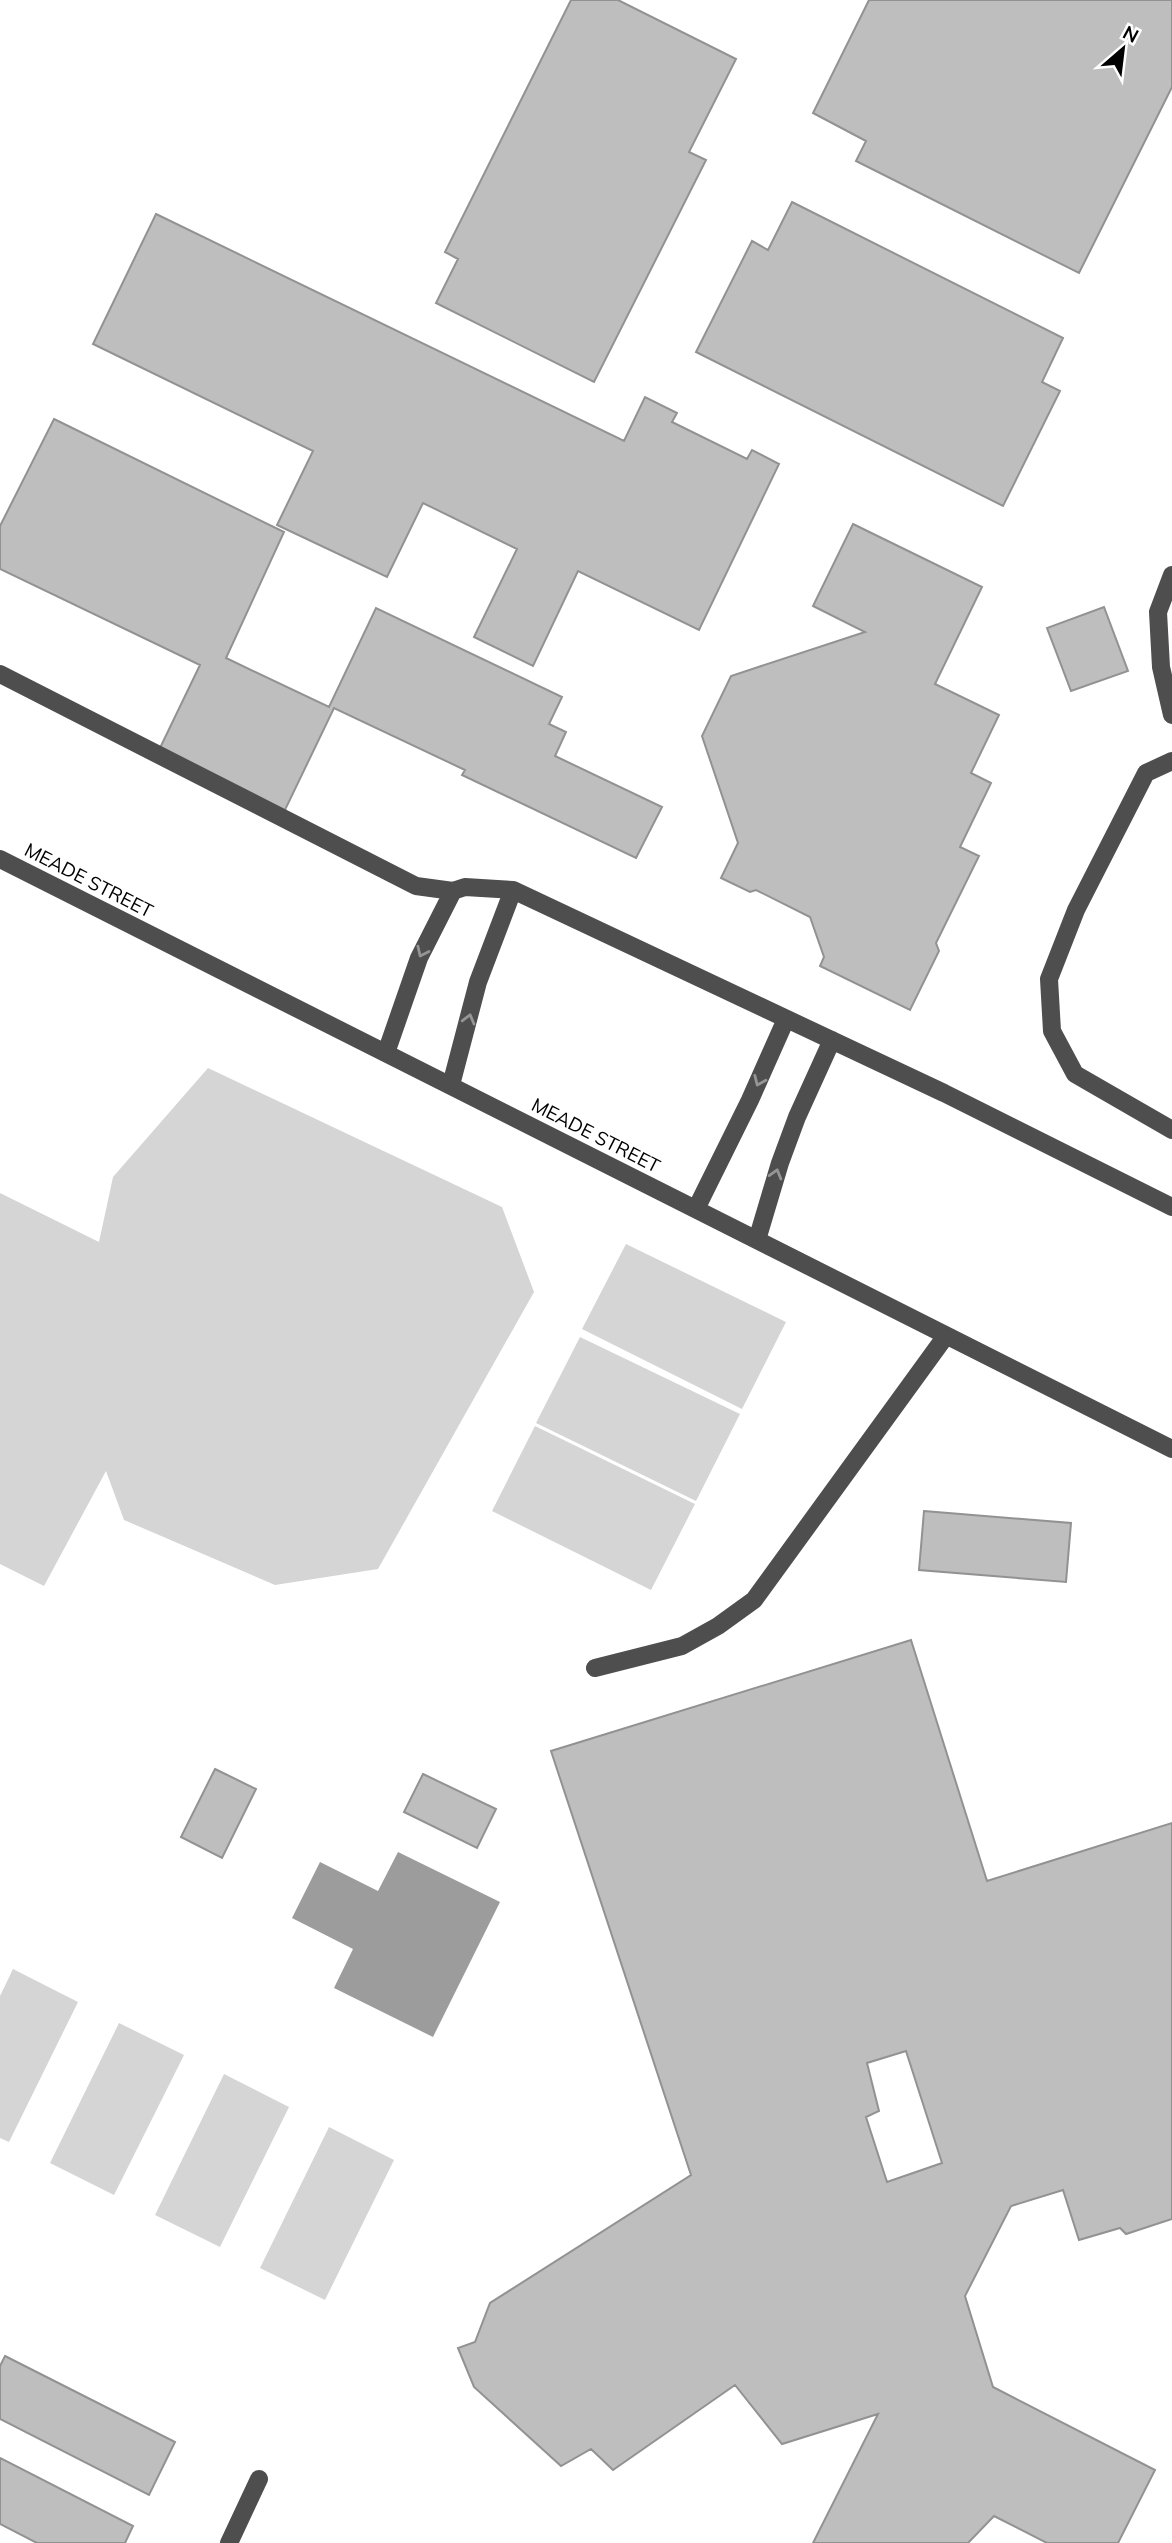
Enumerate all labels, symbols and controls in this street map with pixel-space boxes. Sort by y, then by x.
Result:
north arrow [1088,14,1158,84]
text: N [1119,20,1143,48]
street label: MEADE STREET [21,837,158,923]
one-way arrow [416,945,430,957]
one-way arrow [460,1014,475,1026]
one-way arrow [753,1074,767,1086]
street label: MEADE STREET [528,1092,665,1178]
one-way arrow [768,1169,783,1181]

